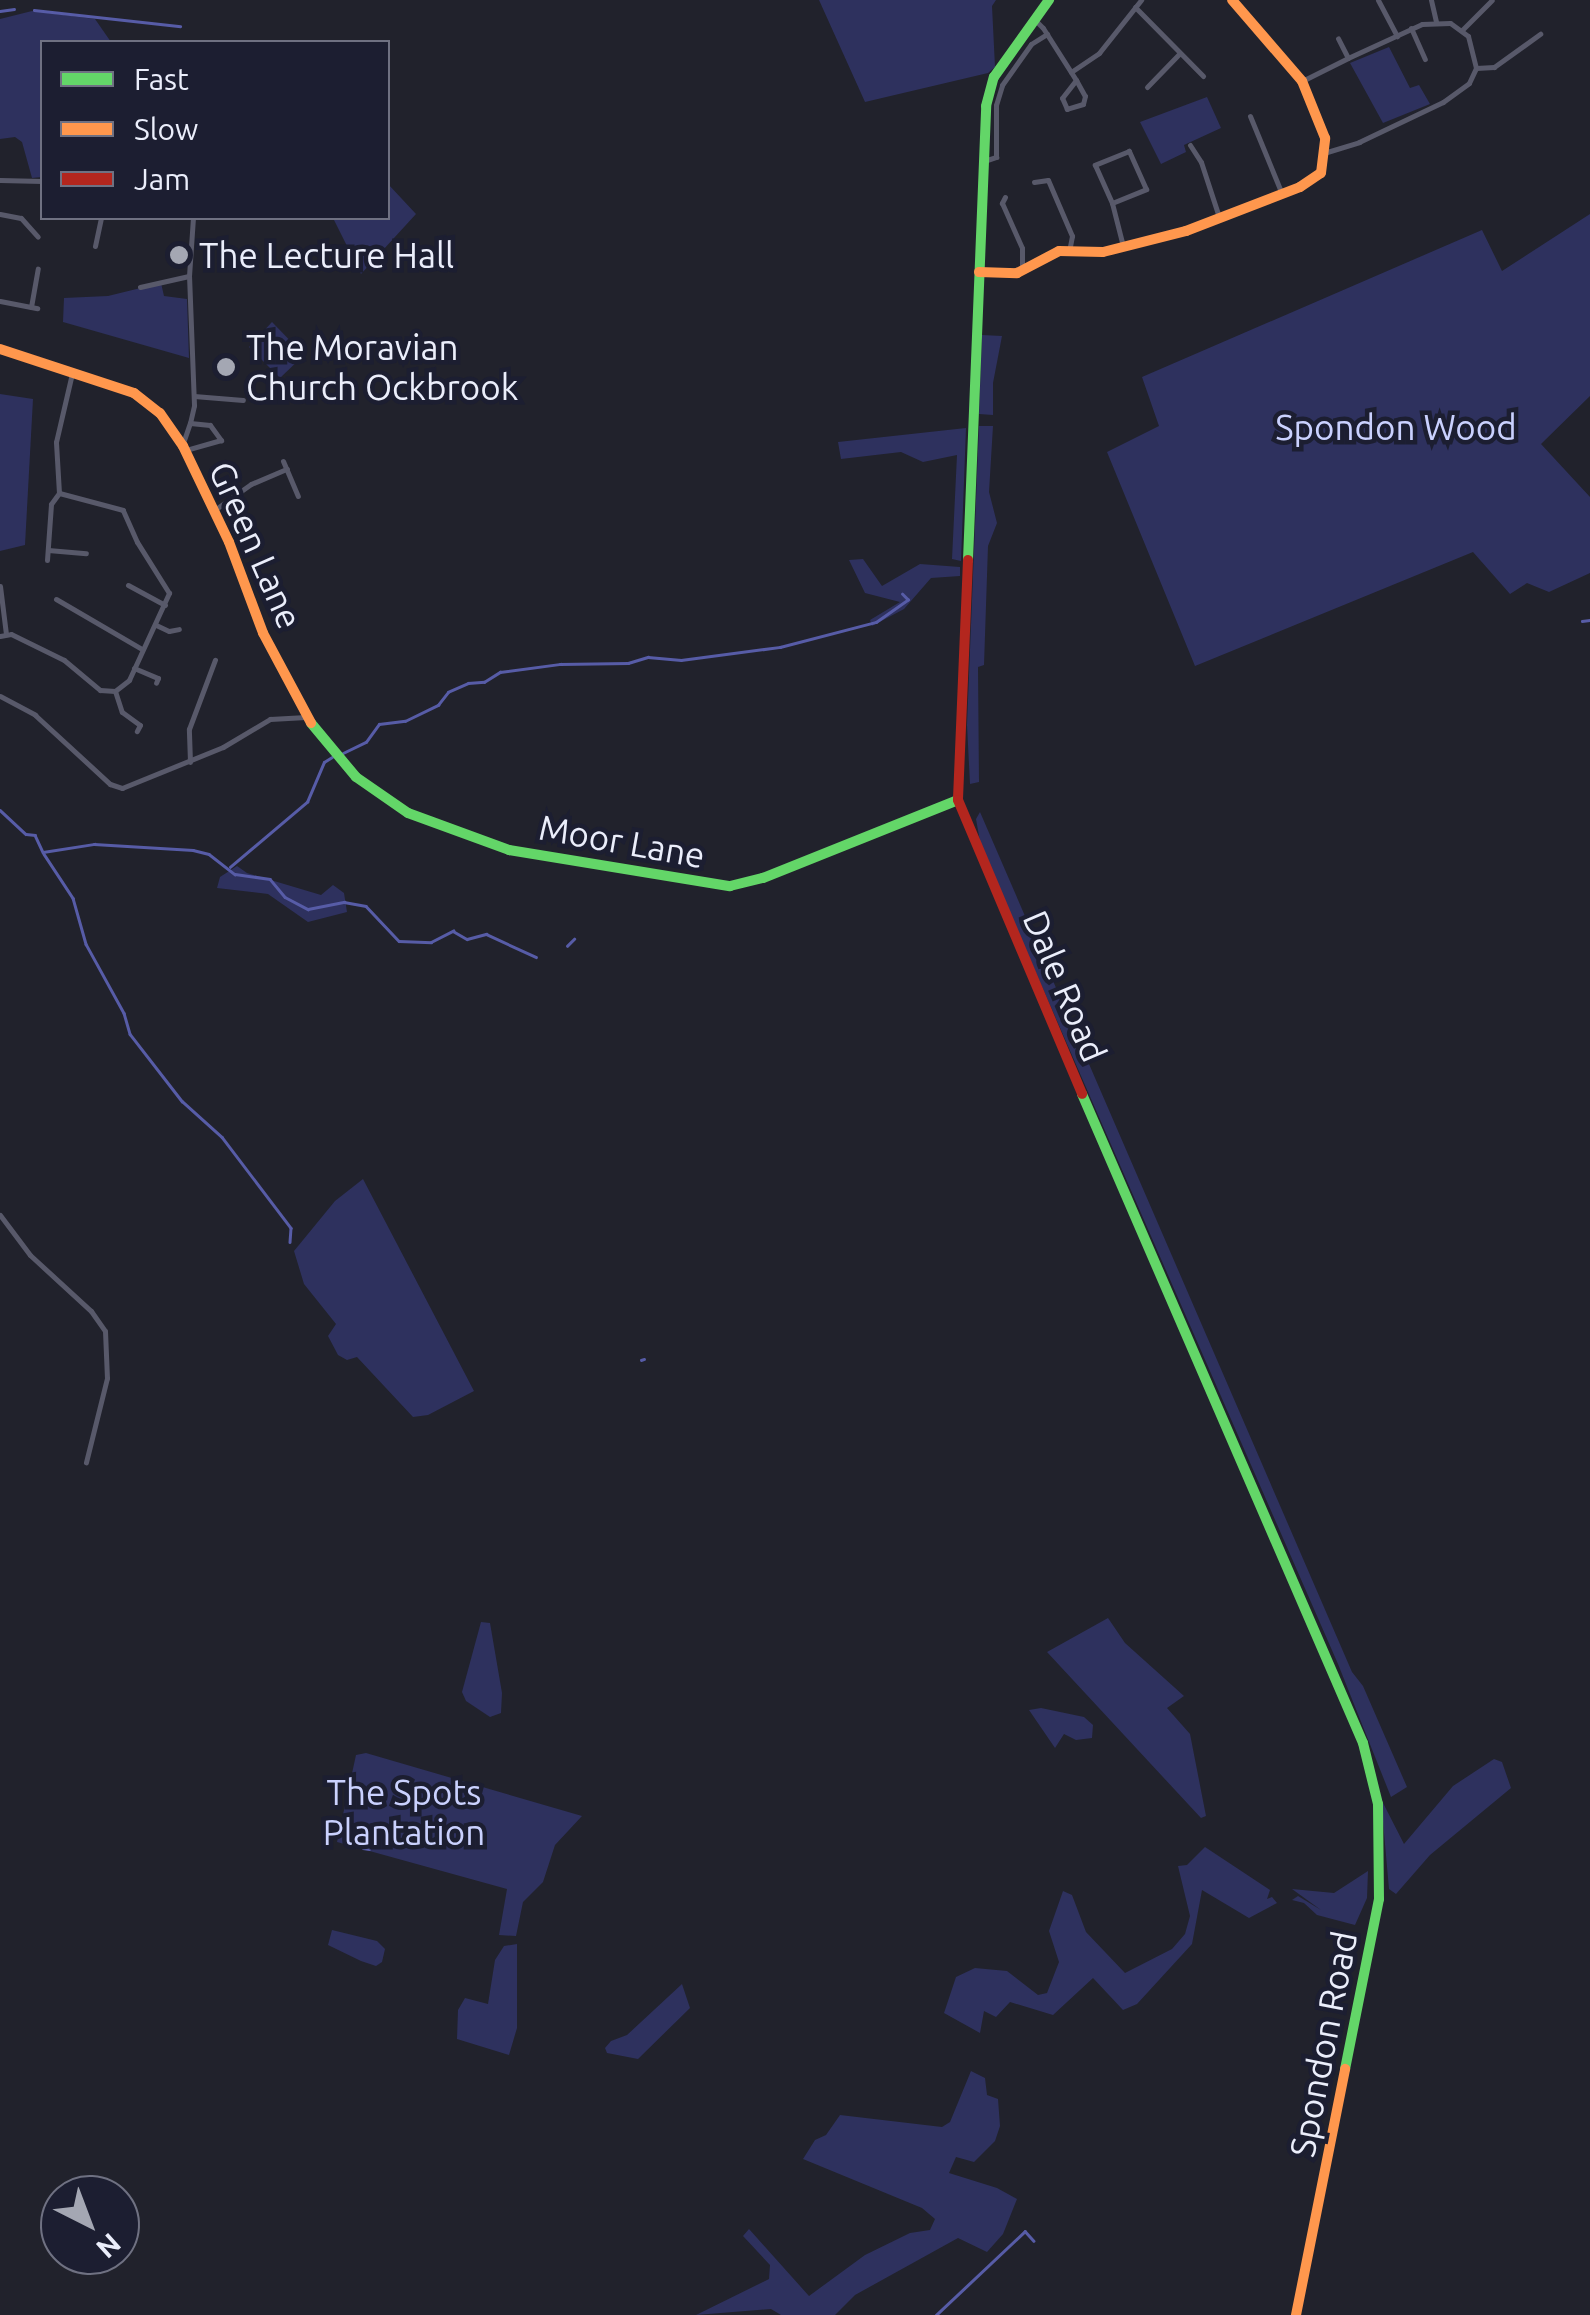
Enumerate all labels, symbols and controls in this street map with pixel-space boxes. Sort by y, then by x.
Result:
legend [40,40,390,220]
text: Fast [134,62,189,96]
text: Slow [134,112,198,146]
text: Jam [134,162,190,196]
place label: The Lecture Hall [199,234,454,276]
marker: The Lecture Hall [168,244,190,266]
place label: The Moravian Church Ockbrook [246,326,518,408]
marker: The Moravian Church Ockbrook [215,356,237,378]
park label: Spondon Wood [1275,406,1517,448]
street label: Green Lane [201,455,311,635]
street label: Moor Lane [536,806,708,876]
street label: Dale Road [1014,904,1116,1068]
park label: The Spots Plantation [323,1771,485,1853]
street label: Spondon Road [1281,1928,1365,2160]
north arrow [40,2175,140,2275]
text: N [91,2228,127,2265]

